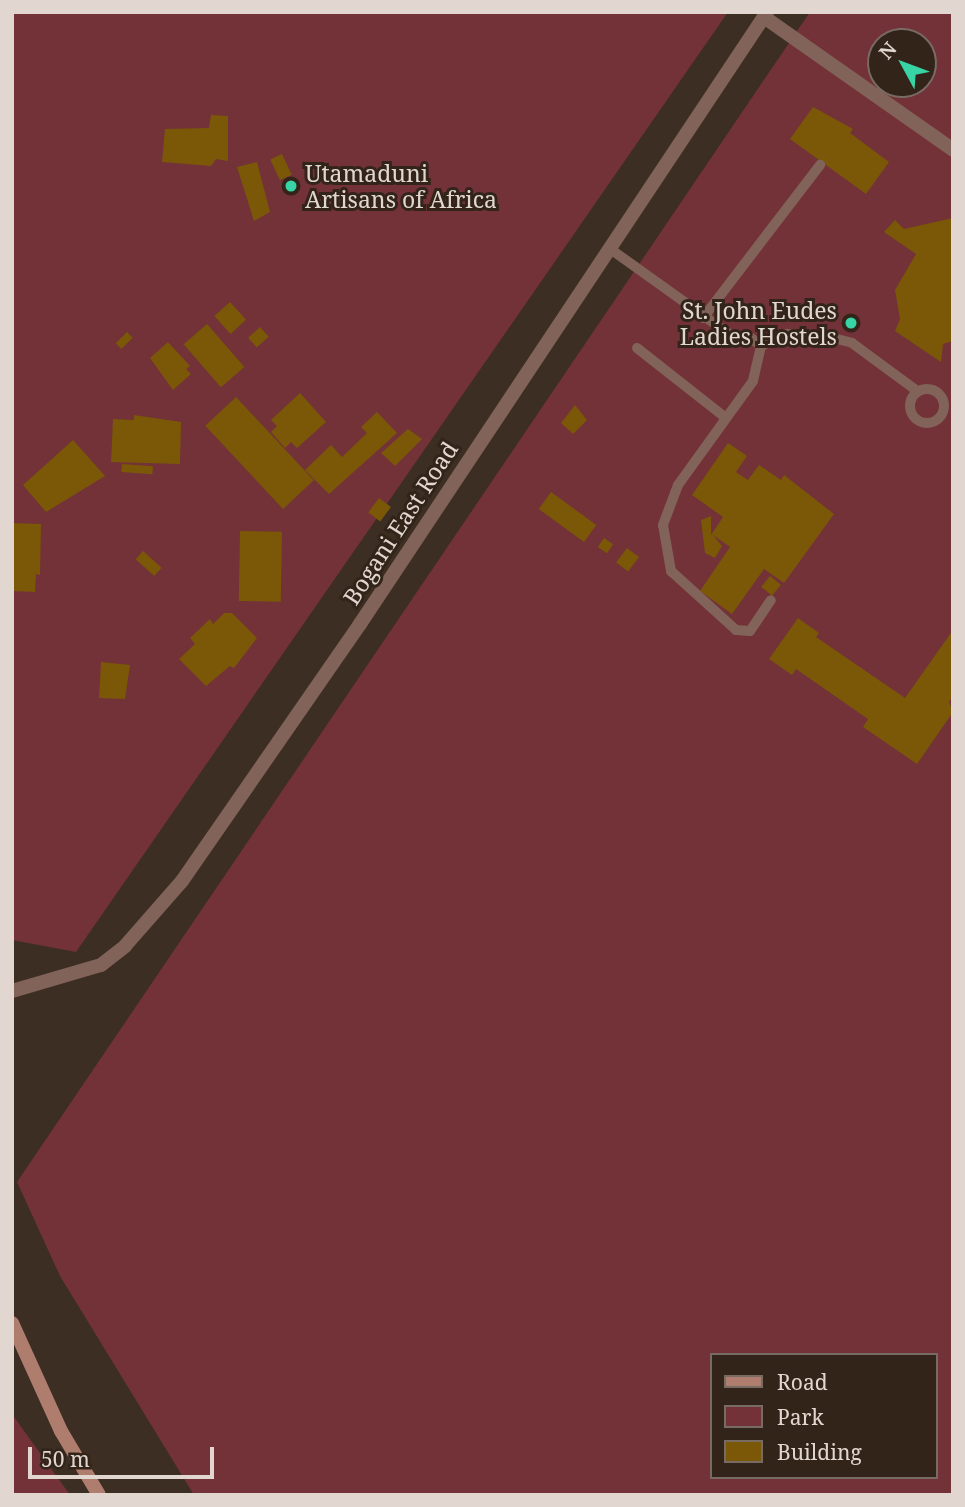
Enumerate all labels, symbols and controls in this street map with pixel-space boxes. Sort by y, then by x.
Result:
north arrow [867,28,937,98]
text: N [873,36,902,65]
place label: Utamaduni Artisans of Africa [305,159,497,213]
marker: Utamaduni Artisans of Africa [283,178,299,194]
place label: St. John Eudes Ladies Hostels [680,296,837,350]
marker: St. John Eudes Ladies Hostels [843,315,859,331]
street label: Bogani East Road [337,436,463,610]
legend [710,1353,937,1479]
text: Road [777,1368,828,1396]
text: Park [777,1403,824,1431]
scale bar [32,1434,217,1478]
text: Building [777,1438,862,1466]
text: 50 m [41,1445,90,1473]

